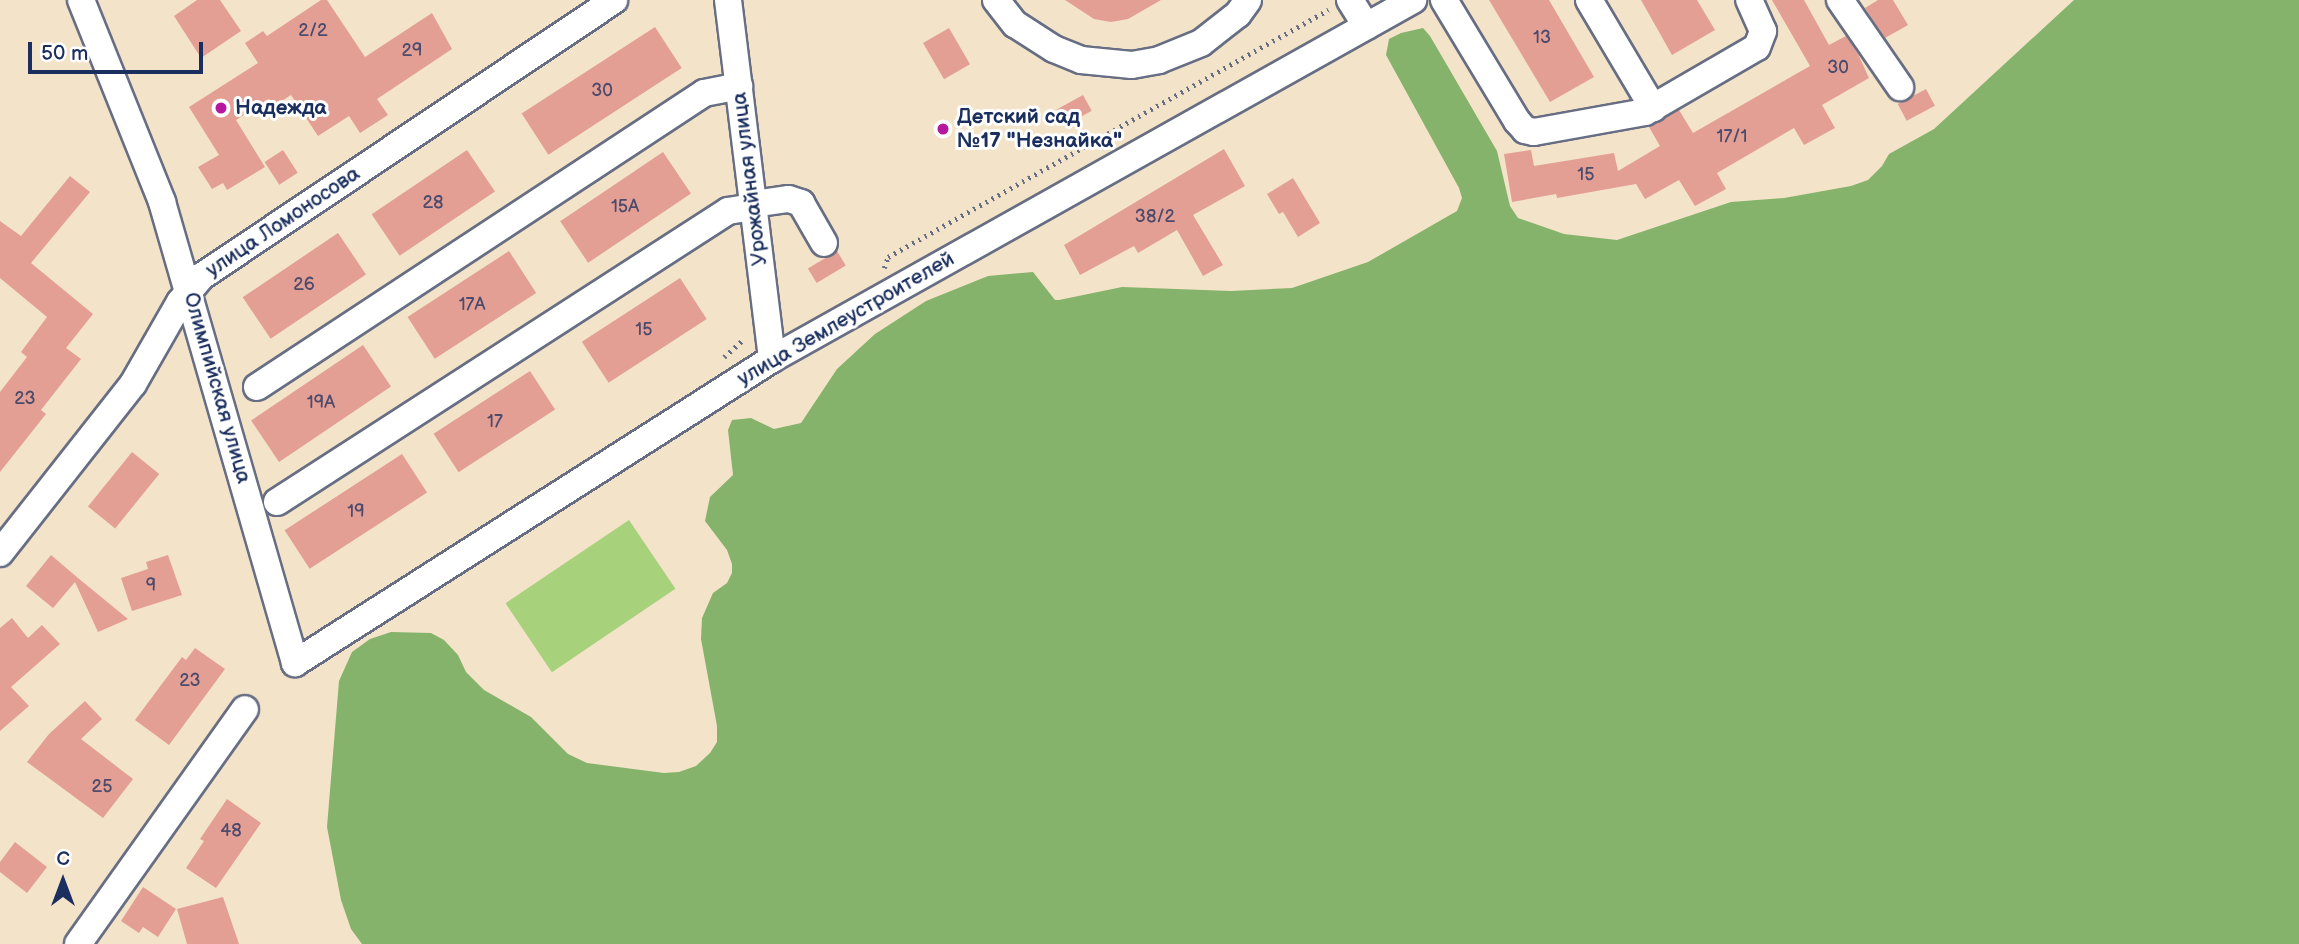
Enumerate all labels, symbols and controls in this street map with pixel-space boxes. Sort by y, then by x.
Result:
house number: 2/2 [298,20,328,42]
house number: 13 [1533,27,1551,49]
scale bar [32,28,206,72]
house number: 29 [401,40,423,62]
text: 50 m [41,41,88,66]
house number: 30 [1827,57,1849,79]
house number: 30 [591,80,613,102]
street label: Урожайная улица [727,91,773,267]
place label: Надежда [235,95,326,121]
marker: Надежда [213,100,229,116]
place label: Детский сад №17 "Незнайка" [957,104,1122,154]
marker: Детский сад №17 "Незнайка" [935,121,951,137]
house number: 17/1 [1717,126,1747,148]
street label: улица Ломоносова [201,161,365,283]
house number: 15 [1577,164,1595,186]
house number: 28 [422,192,444,214]
house number: 15А [611,196,639,218]
house number: 38/2 [1135,206,1175,228]
street label: улица Землеустроителей [733,246,959,392]
house number: 26 [293,274,315,296]
street label: Олимпийская улица [178,290,256,486]
house number: 17А [459,294,485,316]
house number: 15 [635,319,653,341]
house number: 23 [14,388,36,410]
house number: 19А [307,392,335,414]
house number: 17 [487,411,503,433]
house number: 19 [347,501,365,523]
house number: 9 [146,575,156,597]
house number: 23 [179,670,201,692]
house number: 25 [92,776,112,798]
house number: 48 [220,820,242,842]
north arrow [28,846,98,916]
text: С [56,848,70,871]

